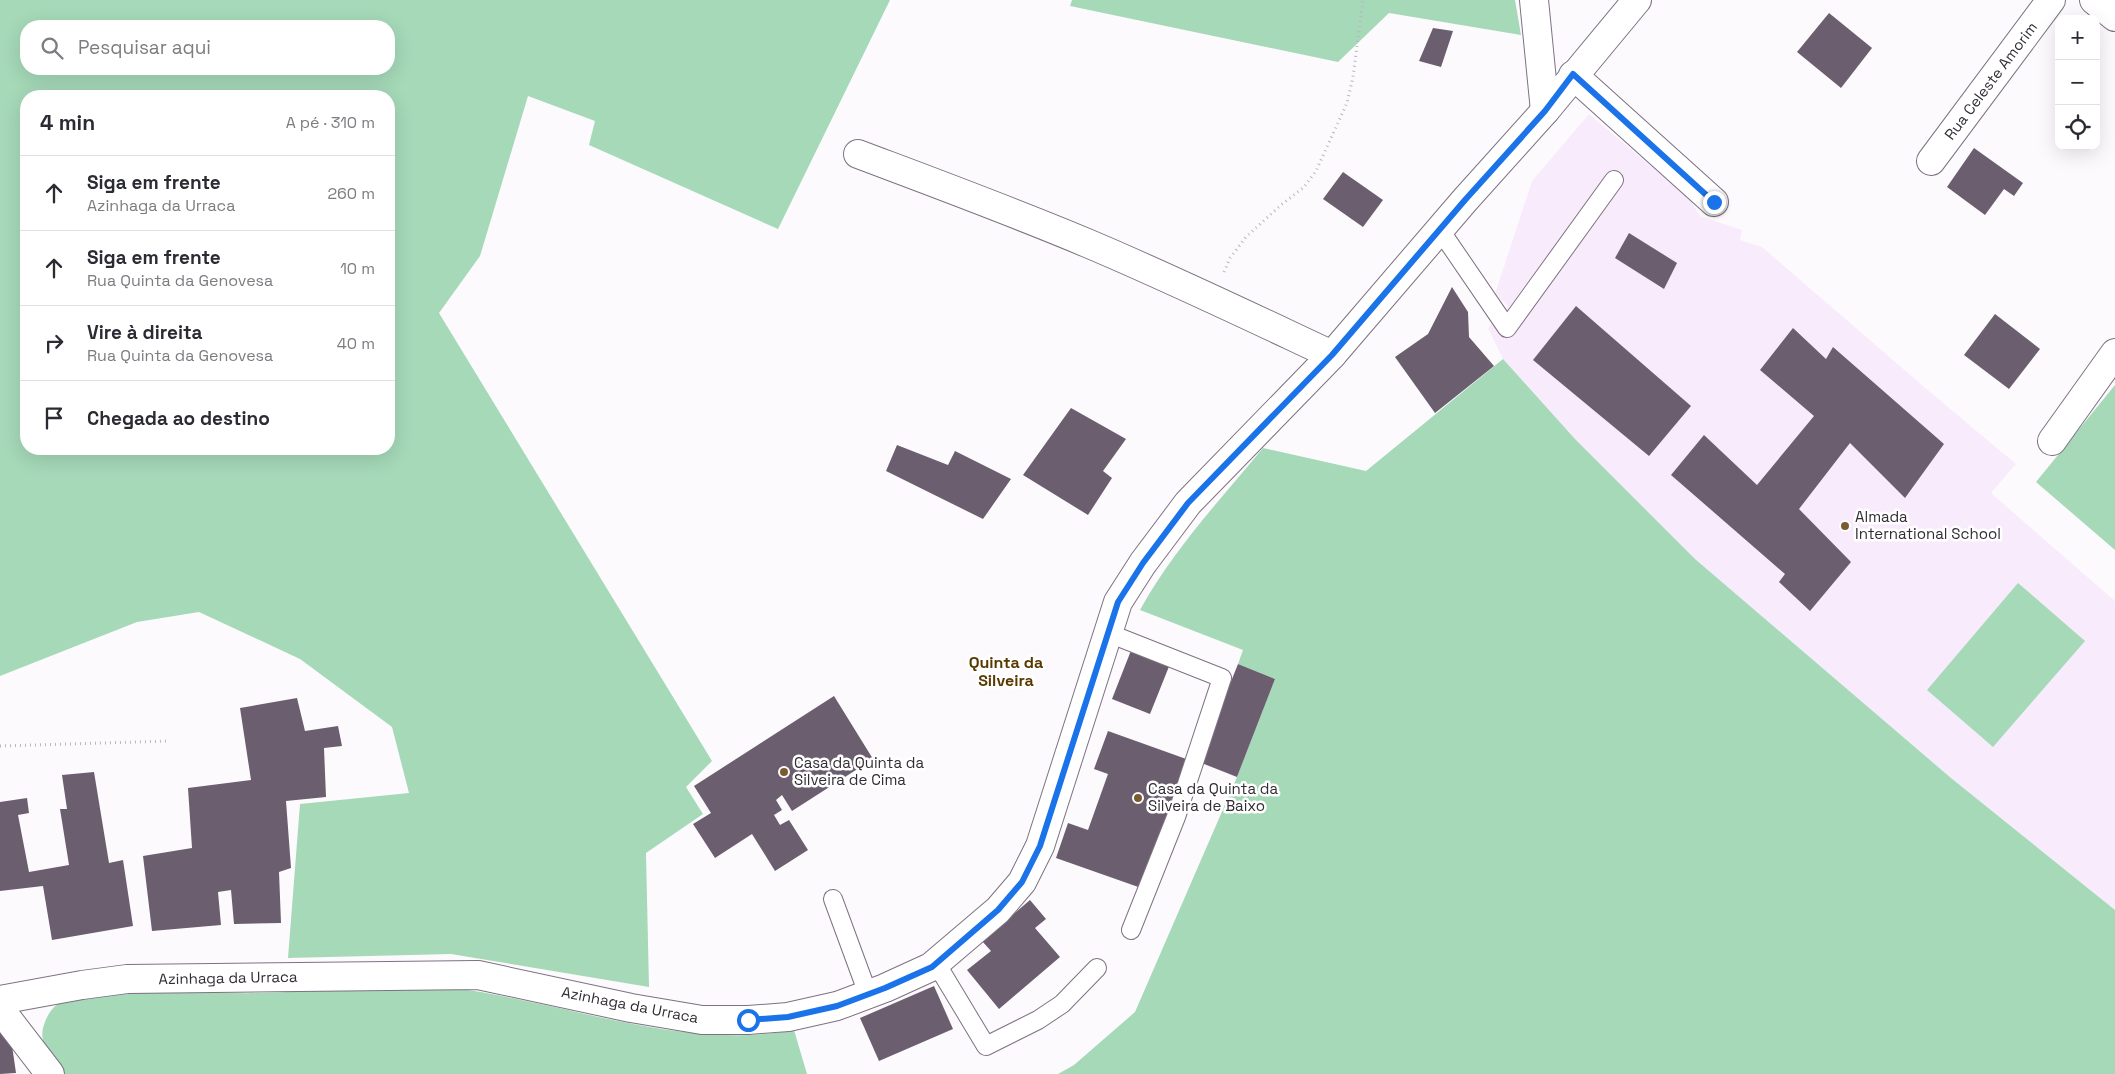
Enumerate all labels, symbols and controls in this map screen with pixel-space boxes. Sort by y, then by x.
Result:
map controls [2055,15,2100,150]
button: + [2055,15,2100,60]
street label: Rua Celeste Amorim [1940,18,2041,144]
search box [20,20,395,75]
icon: search [38,34,66,62]
text: Pesquisar aqui [78,35,211,60]
button: − [2055,60,2100,105]
button: locate [2055,105,2100,150]
text: 4 min [40,109,95,136]
text: A pé · 310 m [286,112,375,133]
text: Siga em frente [87,170,221,195]
icon: ahead [40,179,68,207]
text: 260 m [327,183,375,204]
route end [1703,191,1726,214]
text: Azinhaga da Urraca [87,195,235,216]
text: Siga em frente [87,245,221,270]
icon: ahead [40,254,68,282]
text: 10 m [340,258,375,279]
text: Rua Quinta da Genovesa [87,270,273,291]
text: Vire à direita [87,320,203,345]
icon: right [40,329,68,357]
text: 40 m [337,333,375,354]
text: Rua Quinta da Genovesa [87,345,273,366]
icon: arrive [40,404,68,432]
text: Chegada ao destino [87,406,270,431]
place label: Almada International School [1855,507,2001,543]
marker: Almada International School [1839,520,1851,532]
district label: Quinta da Silveira [969,652,1043,691]
place label: Casa da Quinta da Silveira de Cima [794,753,925,789]
marker: Casa da Quinta da Silveira de Cima [778,766,790,778]
place label: Casa da Quinta da Silveira de Baixo [1148,779,1279,815]
marker: Casa da Quinta da Silveira de Baixo [1132,792,1144,804]
street label: Azinhaga da Urraca [158,967,298,988]
street label: Azinhaga da Urraca [560,982,701,1027]
route start [737,1009,760,1032]

